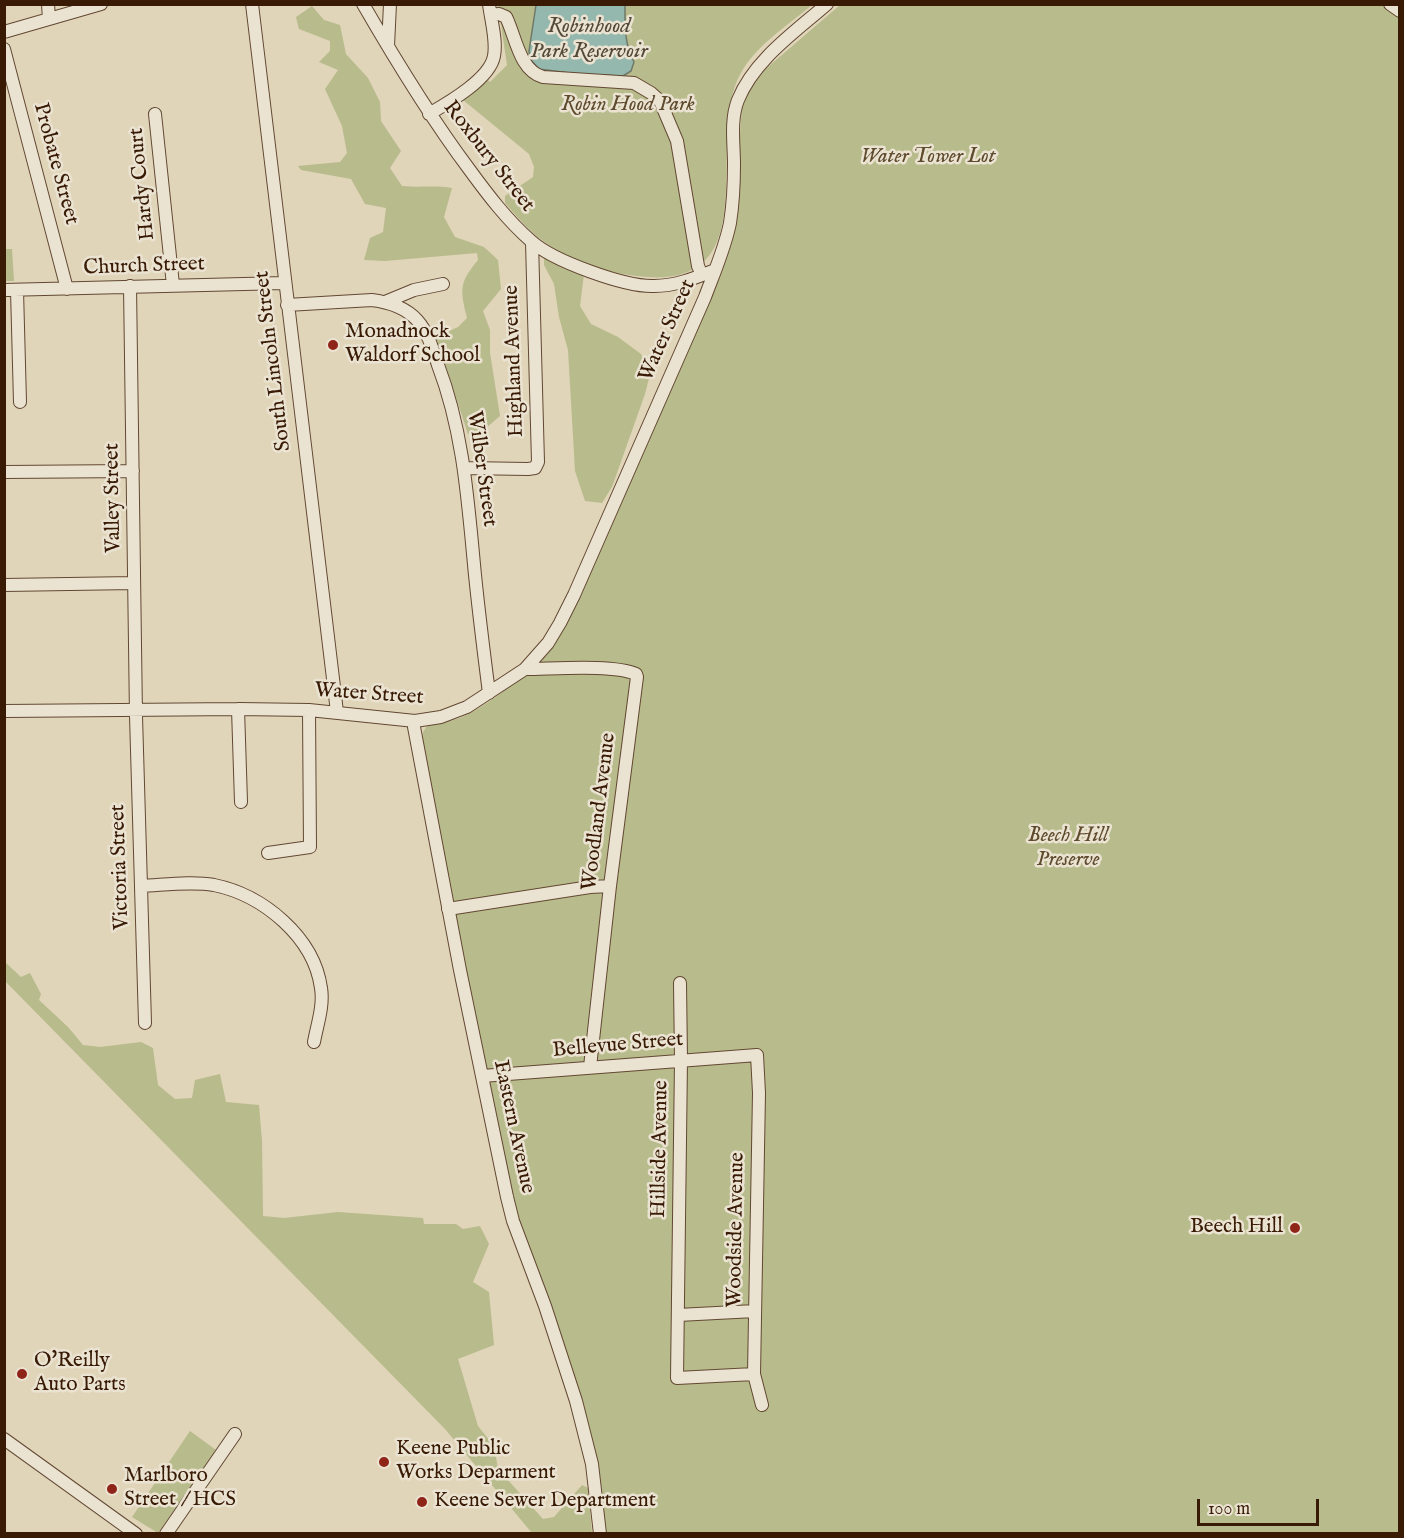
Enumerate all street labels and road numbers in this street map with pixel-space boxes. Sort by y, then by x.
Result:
street label: Roxbury Street [437,96,539,218]
street label: Probate Street [27,100,83,228]
street label: Hardy Court [125,127,161,241]
street label: Church Street [83,252,205,282]
street label: South Lincoln Street [250,269,298,453]
street label: Water Street [634,276,702,386]
street label: Highland Avenue [500,285,530,437]
street label: Wilber Street [460,409,502,529]
street label: Valley Street [100,443,128,553]
street label: Water Street [314,679,424,711]
street label: Woodland Avenue [578,732,622,892]
street label: Victoria Street [106,804,136,930]
street label: Bellevue Street [552,1028,684,1064]
street label: Eastern Avenue [487,1058,539,1196]
street label: Hillside Avenue [647,1080,675,1218]
street label: Woodside Avenue [723,1152,751,1308]

